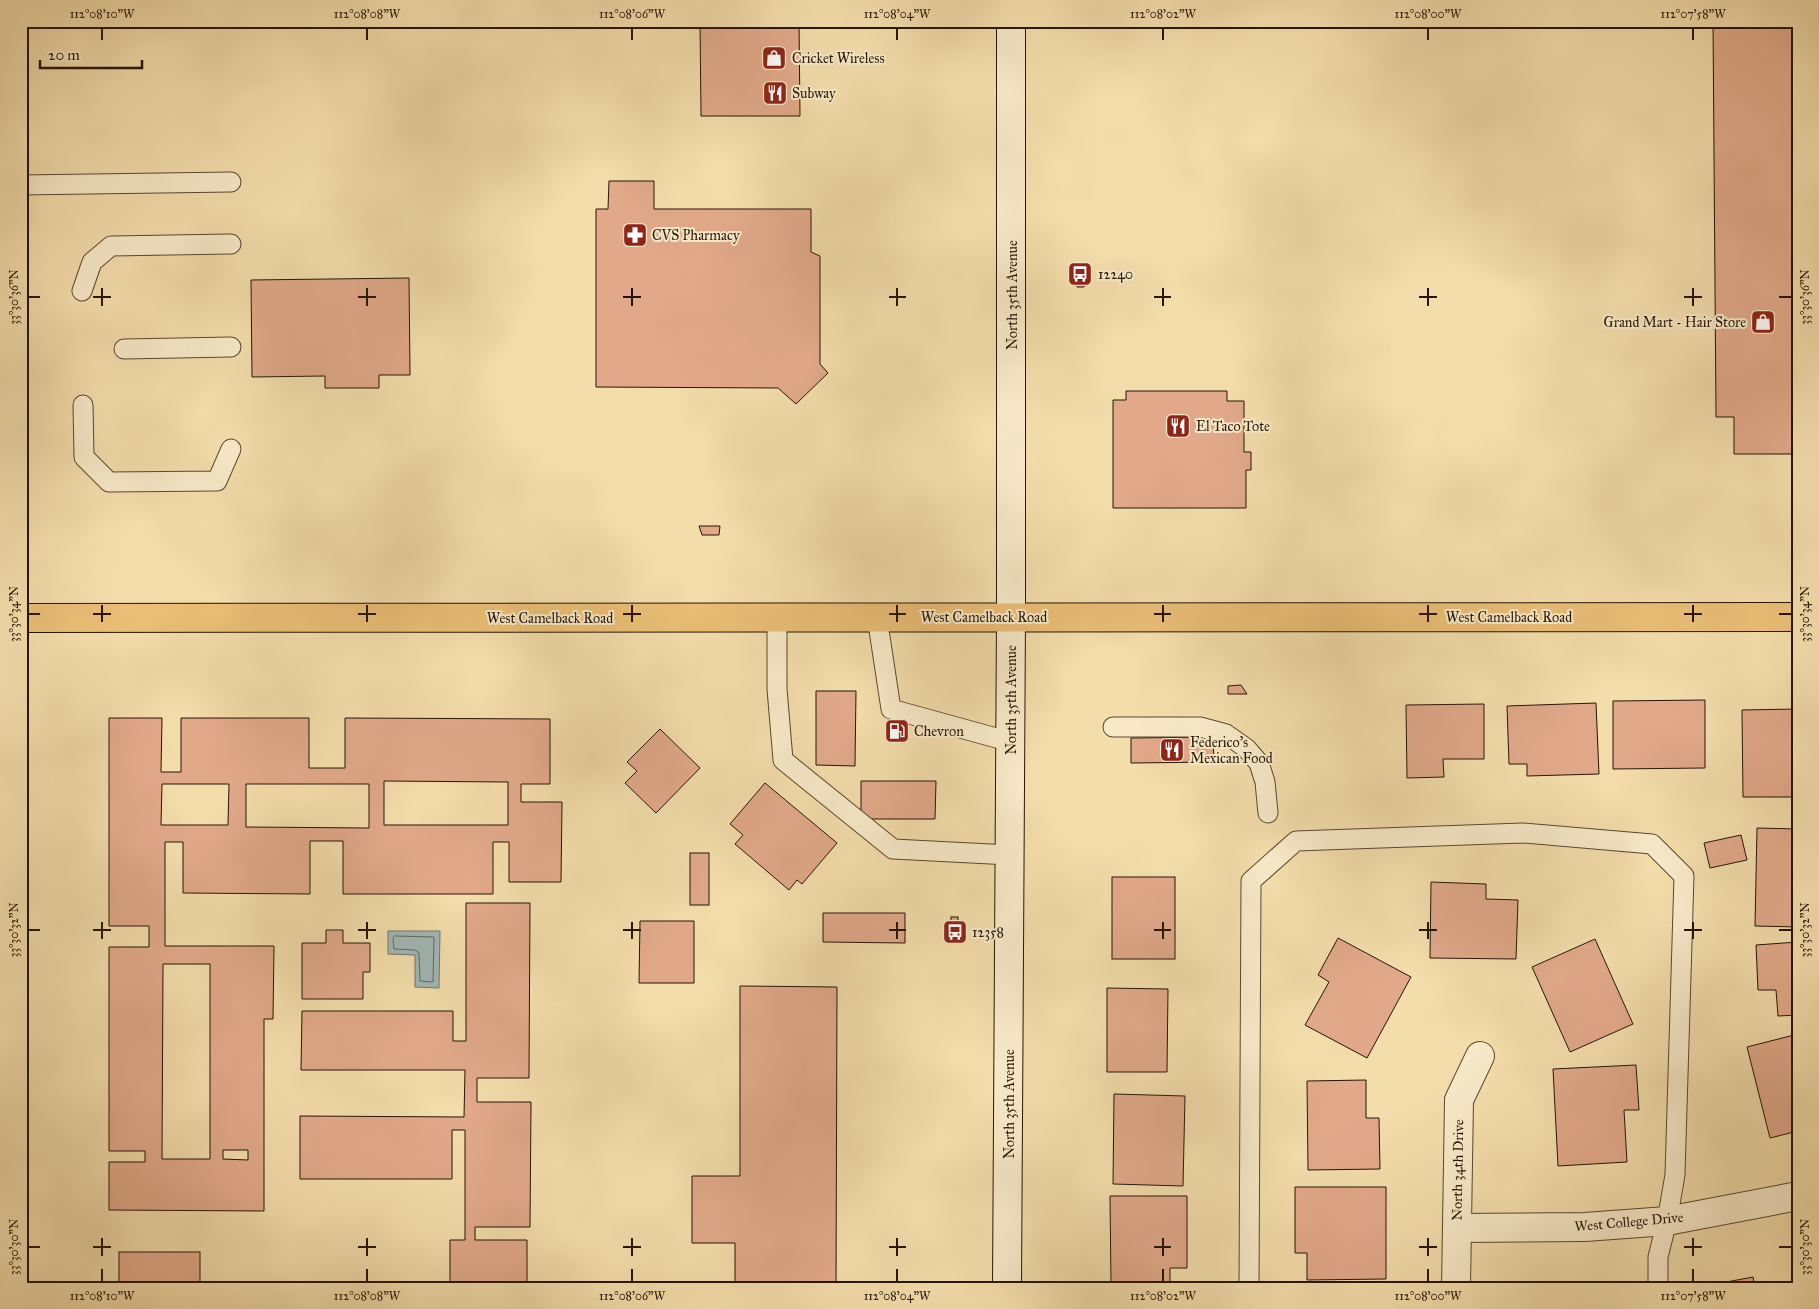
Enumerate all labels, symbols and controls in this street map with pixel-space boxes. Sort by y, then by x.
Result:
text: 112°08'10"W [70,7,135,21]
text: 112°08'08"W [334,7,401,21]
text: 112°08'06"W [599,7,666,21]
text: 112°08'04"W [864,7,931,21]
text: 112°08'02"W [1130,7,1197,21]
text: 112°08'00"W [1394,7,1462,21]
text: 112°07'58"W [1660,7,1726,21]
scale bar [40,38,142,70]
shop icon: Cricket Wireless [761,45,787,71]
text: 20 m [48,46,80,64]
place label: Cricket Wireless [792,50,885,67]
restaurant icon: Subway [762,80,788,106]
place label: Subway [792,85,836,102]
pharmacy icon: CVS Pharmacy [622,222,648,248]
place label: CVS Pharmacy [652,227,740,244]
street label: North 35th Avenue [1004,240,1021,350]
bus stop icon: 12240 [1067,261,1093,287]
place label: 12240 [1098,266,1133,283]
text: 33°30'36"N [7,269,21,325]
text: 33°30'36"N [1798,269,1812,325]
shop icon: Grand Mart - Hair Store [1750,309,1776,335]
place label: Grand Mart - Hair Store [1603,314,1746,331]
restaurant icon: El Taco Tote [1165,413,1191,439]
place label: El Taco Tote [1196,418,1270,435]
text: 33°30'34"N [7,586,21,642]
text: 33°30'34"N [1798,586,1812,642]
street label: West Camelback Road [921,609,1047,626]
street label: West Camelback Road [1446,609,1572,626]
street label: West Camelback Road [487,610,613,627]
street label: North 35th Avenue [1003,645,1020,755]
fuel station icon: Chevron [884,718,910,744]
place label: Chevron [914,723,964,740]
place label: Federico's Mexican Food [1190,734,1273,767]
restaurant icon: Federico's Mexican Food [1159,737,1185,763]
text: 33°30'32"N [7,902,21,958]
text: 33°30'32"N [1798,902,1812,958]
bus stop icon: 12358 [942,919,968,945]
place label: 12358 [972,924,1004,941]
street label: North 35th Avenue [1001,1049,1018,1159]
street label: North 34th Drive [1449,1119,1467,1221]
street label: West College Drive [1574,1209,1684,1235]
text: 33°30'30"N [7,1219,21,1275]
text: 33°30'30"N [1798,1219,1812,1275]
text: 112°08'10"W [70,1289,135,1303]
text: 112°08'08"W [334,1289,401,1303]
text: 112°08'06"W [599,1289,666,1303]
text: 112°08'04"W [864,1289,931,1303]
text: 112°08'02"W [1130,1289,1197,1303]
text: 112°08'00"W [1394,1289,1462,1303]
text: 112°07'58"W [1660,1289,1726,1303]

